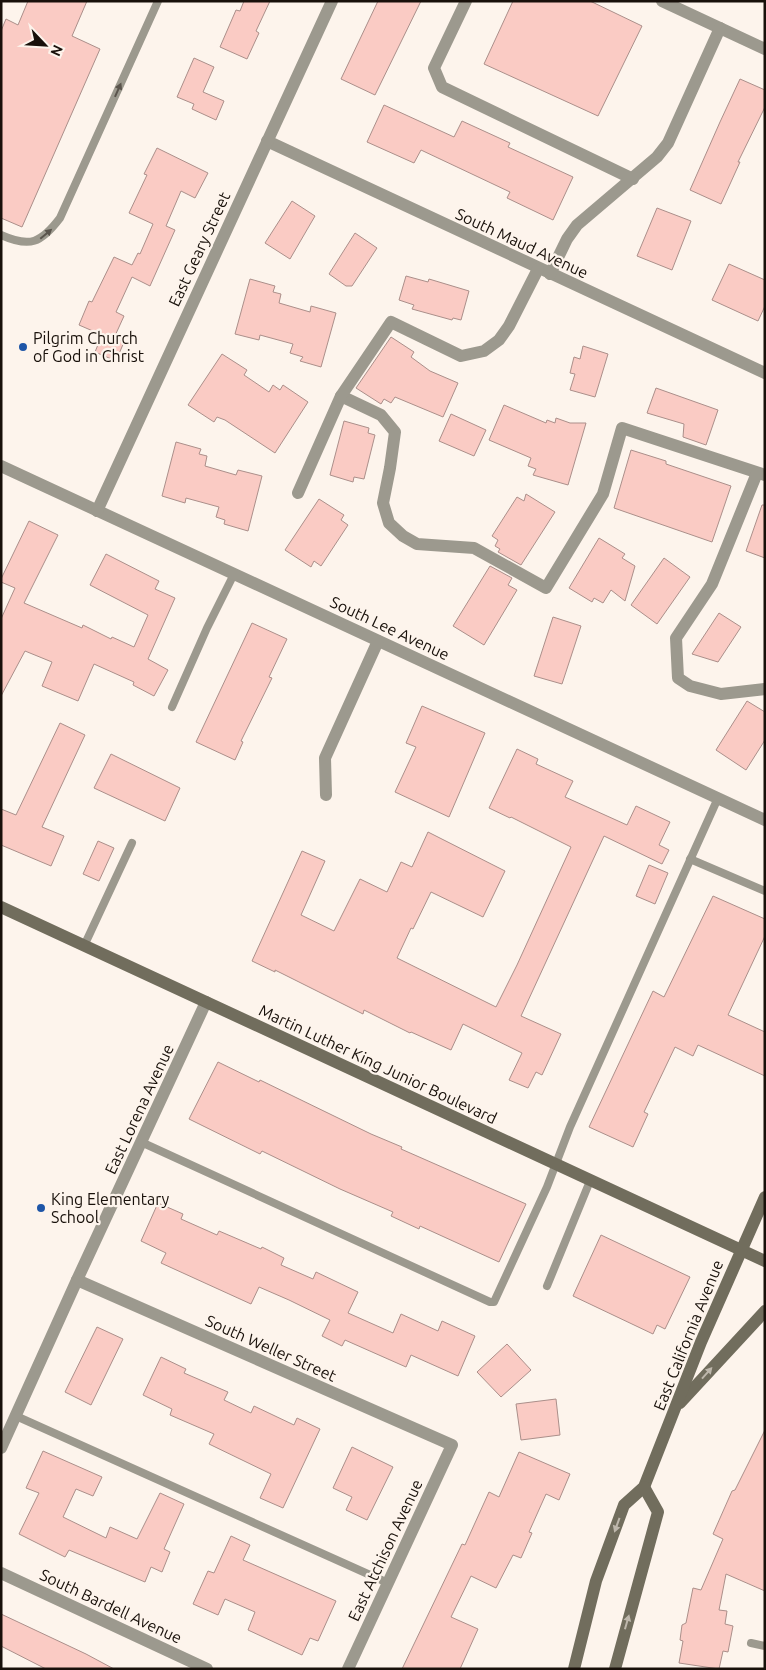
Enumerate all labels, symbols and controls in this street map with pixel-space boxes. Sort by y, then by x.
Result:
north arrow [20,20,70,70]
text: N [47,42,66,59]
one-way arrow [115,83,123,97]
street label: East Geary Street [165,188,234,309]
street label: South Maud Avenue [453,204,591,282]
one-way arrow [39,228,52,239]
place label: Pilgrim Church of God in Christ [33,329,145,365]
marker: Pilgrim Church of God in Christ [17,341,29,353]
street label: South Lee Avenue [328,593,452,663]
street label: Martin Luther King Junior Boulevard [256,1001,500,1127]
street label: East Lorena Avenue [101,1041,177,1177]
place label: King Elementary School [51,1190,170,1226]
marker: King Elementary School [35,1202,47,1214]
street label: East California Avenue [650,1257,726,1413]
street label: South Weller Street [203,1311,340,1385]
one-way arrow [701,1367,713,1379]
street label: East Atchison Avenue [344,1476,426,1624]
one-way arrow [613,1518,621,1533]
street label: South Bardell Avenue [37,1565,185,1647]
one-way arrow [623,1614,631,1629]

